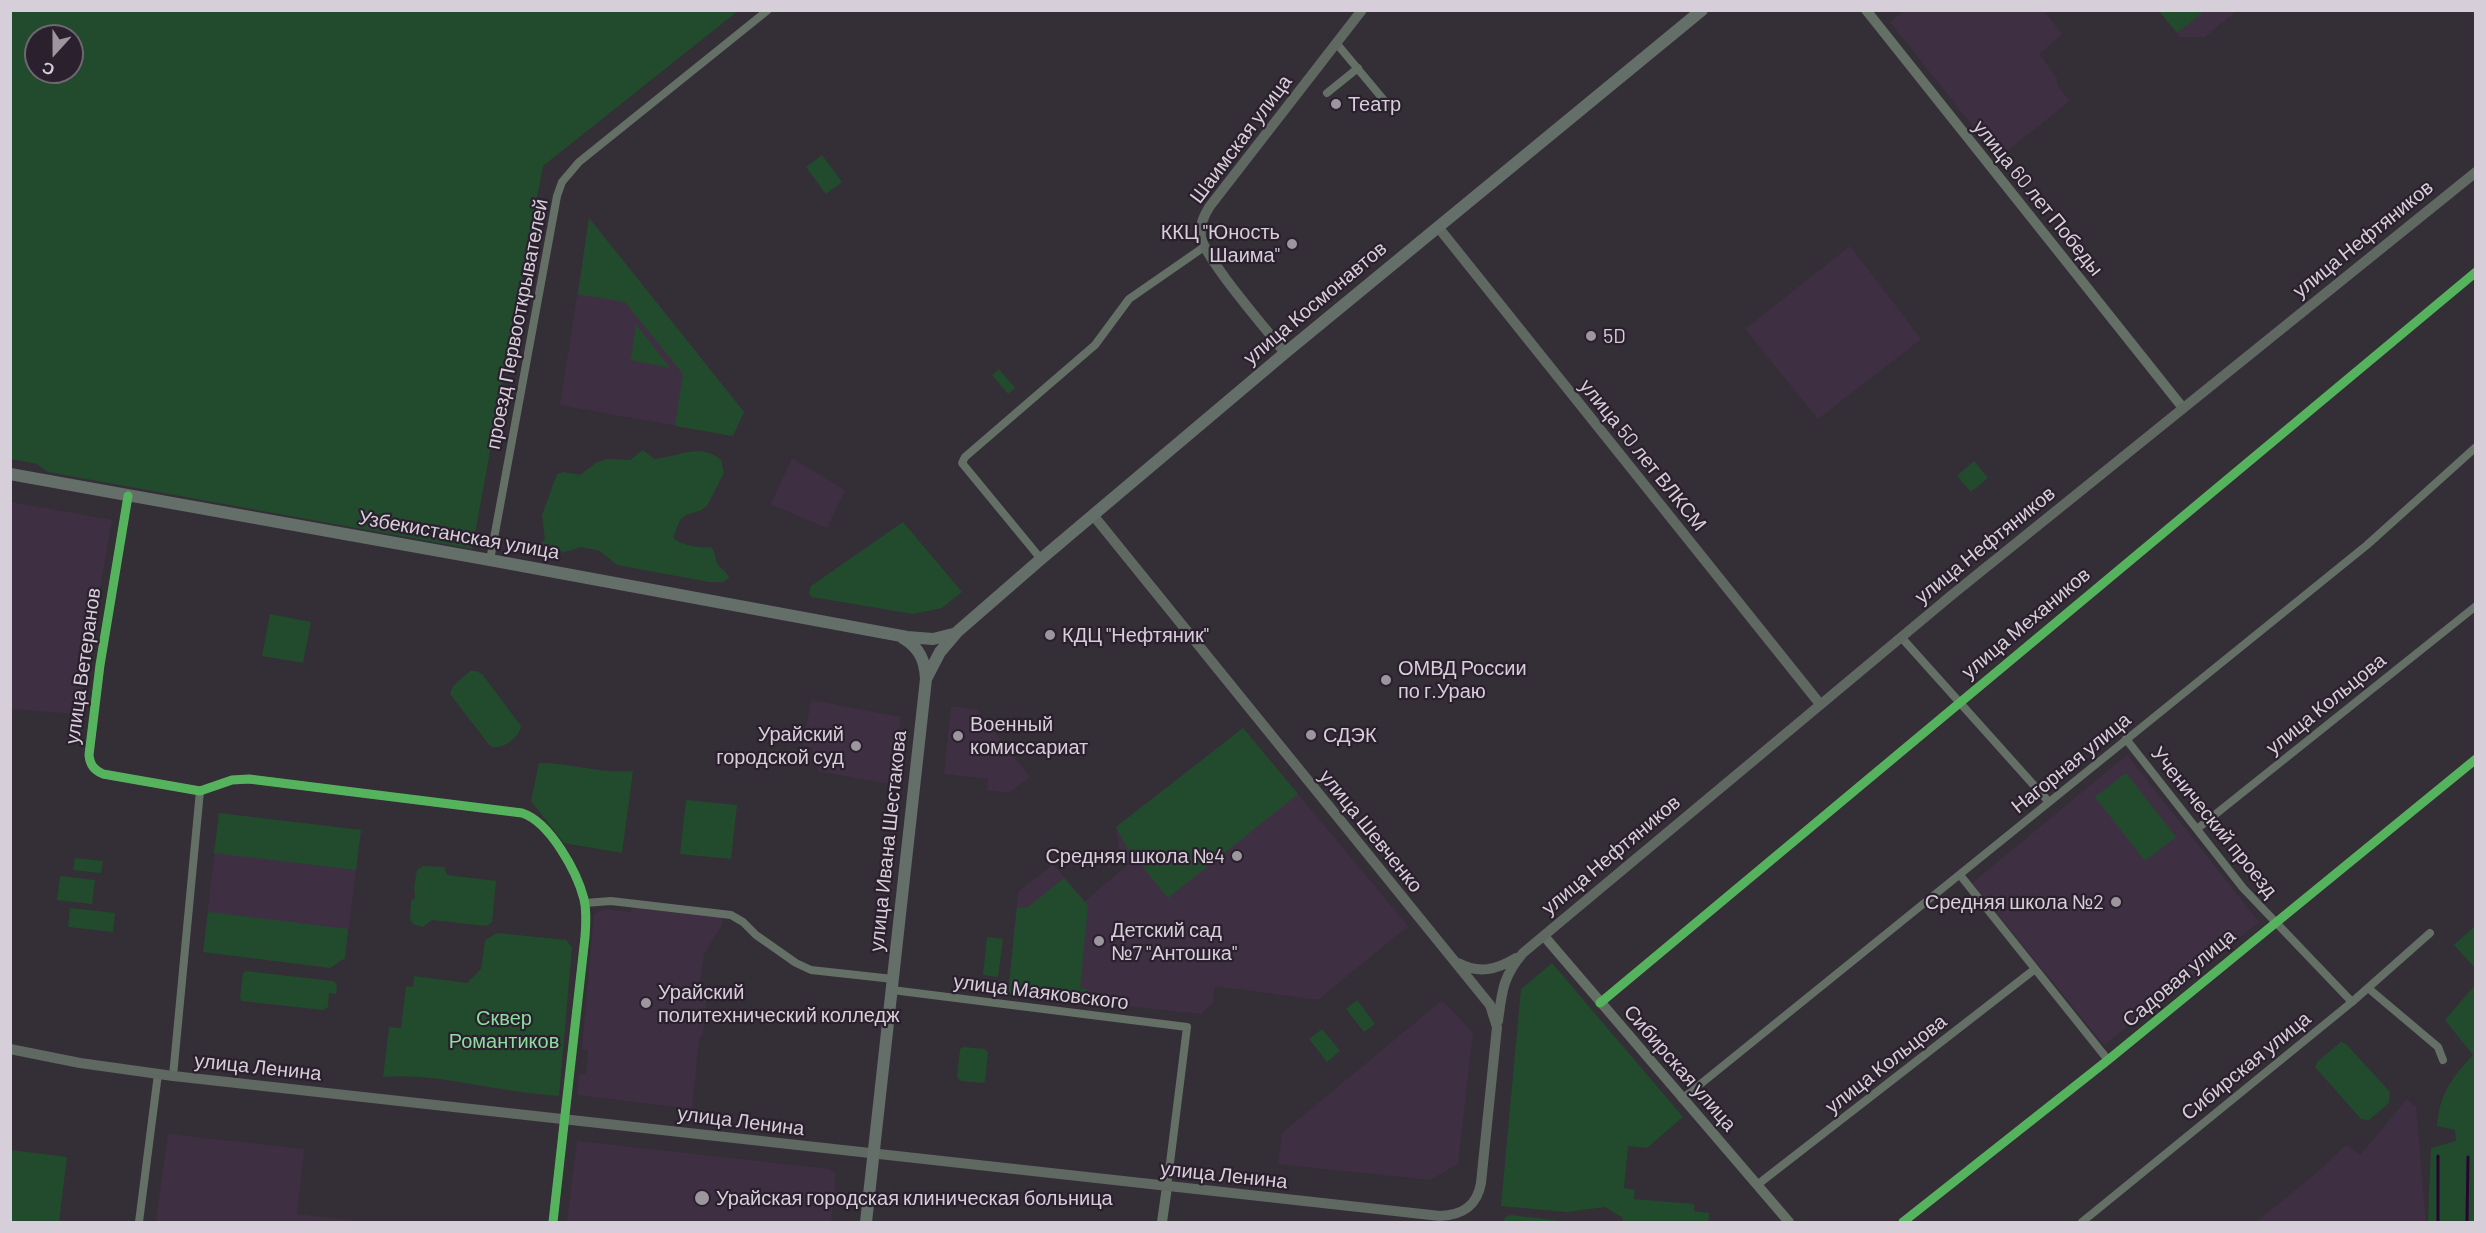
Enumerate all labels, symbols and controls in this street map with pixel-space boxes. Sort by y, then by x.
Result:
north arrow [24,24,84,84]
text: С [39,58,57,80]
street label: Шаимская улица [1185,70,1297,208]
place label: Театр [1348,92,1401,116]
marker: Театр [1329,97,1343,111]
street label: улица 60 лет Победы [1968,115,2108,281]
street label: улица Нефтяников [2288,175,2438,303]
street label: проезд Первооткрывателей [481,197,553,451]
place label: ККЦ "Юность Шаима" [1161,220,1280,267]
street label: улица Космонавтов [1238,236,1392,370]
marker: ККЦ "Юность Шаима" [1285,237,1299,251]
place label: 5D [1603,324,1626,348]
marker: 5D [1584,329,1598,343]
street label: улица 50 лет ВЛКСМ [1574,374,1712,536]
street label: улица Нефтяников [1910,481,2060,609]
street label: Узбекистанская улица [356,505,562,565]
street label: улица Механиков [1957,562,2095,684]
street label: улица Ветеранов [60,586,106,746]
place label: КДЦ "Нефтяник" [1062,623,1209,647]
marker: КДЦ "Нефтяник" [1043,628,1057,642]
street label: улица Кольцова [2261,648,2391,760]
place label: ОМВД России по г.Ураю [1398,656,1527,703]
marker: ОМВД России по г.Ураю [1379,673,1393,687]
street label: Нагорная улица [2006,708,2136,818]
place label: Военный комиссариат [970,712,1088,759]
place label: Урайский городской суд [716,722,844,769]
place label: СДЭК [1323,723,1377,747]
marker: СДЭК [1304,728,1318,742]
street label: улица Ивана Шестакова [864,729,912,953]
marker: Военный комиссариат [951,729,965,743]
marker: Урайский городской суд [849,739,863,753]
street label: Ученический проезд [2146,742,2282,902]
street label: улица Шевченко [1314,765,1428,897]
street label: улица Нефтяников [1537,790,1685,920]
place label: Средняя школа №4 [1045,844,1225,868]
marker: Средняя школа №4 [1230,849,1244,863]
place label: Средняя школа №2 [1925,890,2104,914]
marker: Средняя школа №2 [2109,895,2123,909]
place label: Детский сад №7 "Антошка" [1111,918,1237,965]
street label: Садовая улица [2118,924,2240,1032]
marker: Детский сад №7 "Антошка" [1092,934,1106,948]
street label: улица Маяковского [952,969,1130,1015]
place label: Урайский политехнический колледж [658,980,900,1027]
marker: Урайский политехнический колледж [639,996,653,1010]
street label: Сибирская улица [1619,1000,1741,1136]
park label: Сквер Романтиков [449,1006,559,1053]
street label: Сибирская улица [2176,1006,2316,1126]
street label: улица Кольцова [1821,1009,1951,1119]
street label: улица Ленина [193,1048,323,1086]
street label: улица Ленина [676,1101,806,1141]
street label: улица Ленина [1159,1156,1289,1194]
place label: Урайская городская клиническая больница [716,1186,1113,1210]
marker: Урайская городская клиническая больница [693,1189,711,1207]

